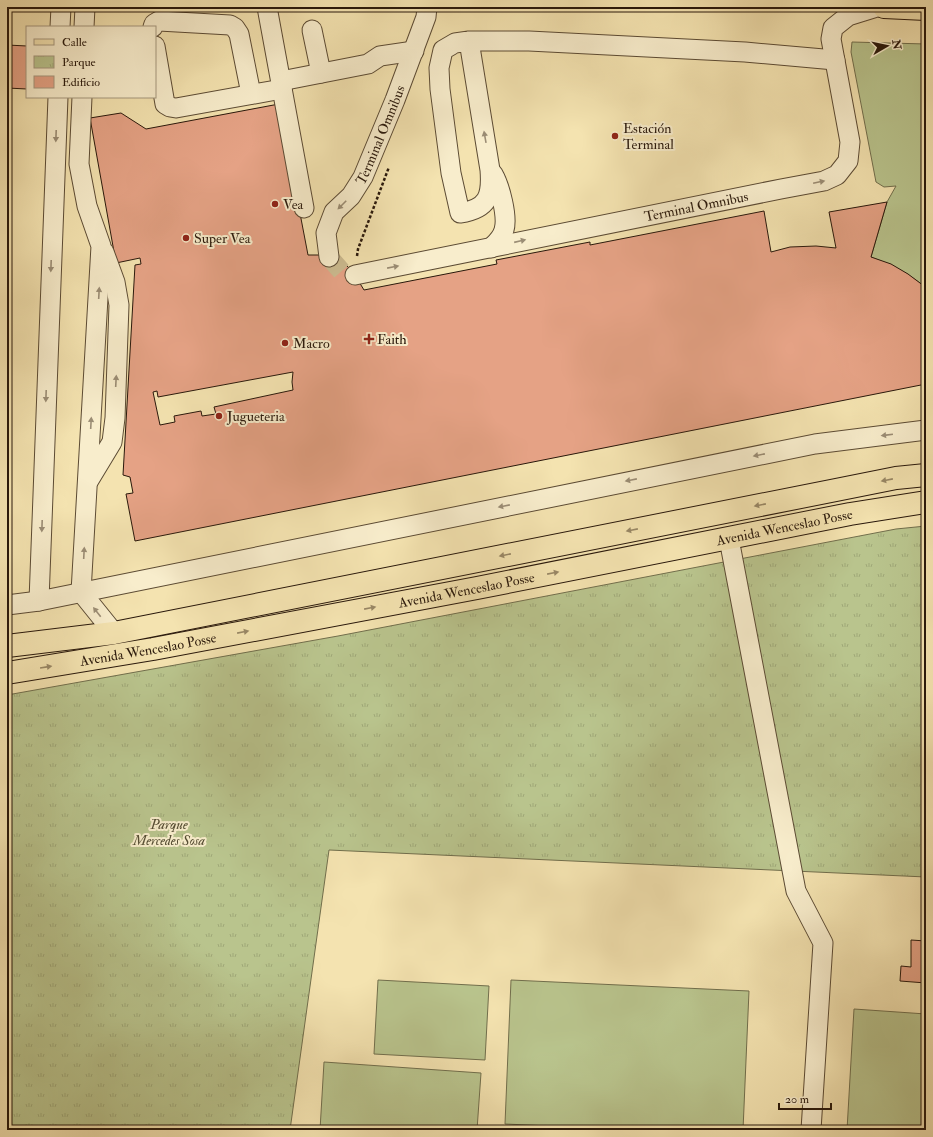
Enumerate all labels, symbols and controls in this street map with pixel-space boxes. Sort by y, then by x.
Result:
legend [26,26,156,98]
north arrow [867,26,907,66]
text: Calle [62,35,87,50]
text: N [889,38,904,52]
text: Parque [62,55,96,70]
text: Edificio [62,75,100,90]
street label: Terminal Omnibus [352,83,409,188]
place label: Estación Terminal [623,120,674,153]
one-way arrow [53,130,59,143]
one-way arrow [482,131,488,143]
marker: Estación Terminal [610,131,620,141]
one-way arrow [813,178,825,184]
street label: Terminal Omnibus [643,188,750,225]
place label: Vea [283,196,304,213]
marker: Vea [270,199,280,209]
one-way arrow [337,200,347,210]
place label: Super Vea [194,230,251,248]
marker: Super Vea [181,233,191,243]
one-way arrow [514,238,527,244]
one-way arrow [48,260,55,272]
one-way arrow [387,264,399,270]
one-way arrow [95,287,102,299]
place label: Faith [377,331,407,348]
marker: Faith [364,334,374,344]
place label: Macro [293,335,330,352]
marker: Macro [280,338,290,348]
one-way arrow [113,375,120,387]
one-way arrow [43,390,50,402]
place label: Jugueteria [226,408,285,425]
marker: Jugueteria [214,411,224,421]
one-way arrow [88,417,95,429]
one-way arrow [881,432,893,438]
one-way arrow [753,452,765,458]
one-way arrow [881,477,893,483]
one-way arrow [625,478,638,484]
one-way arrow [754,502,766,508]
one-way arrow [498,503,510,509]
street label: Avenida Wenceslao Posse [714,506,854,549]
one-way arrow [38,520,45,532]
one-way arrow [626,527,638,533]
one-way arrow [80,547,87,559]
one-way arrow [498,553,511,559]
street label: Avenida Wenceslao Posse [396,569,536,612]
one-way arrow [547,570,559,576]
one-way arrow [364,605,376,611]
one-way arrow [93,607,102,618]
street label: Avenida Wenceslao Posse [78,629,218,670]
one-way arrow [236,629,249,635]
one-way arrow [39,664,52,670]
park label: Parque Mercedes Sosa [132,816,206,849]
scale bar [779,1085,831,1111]
text: 20 m [785,1092,810,1107]

